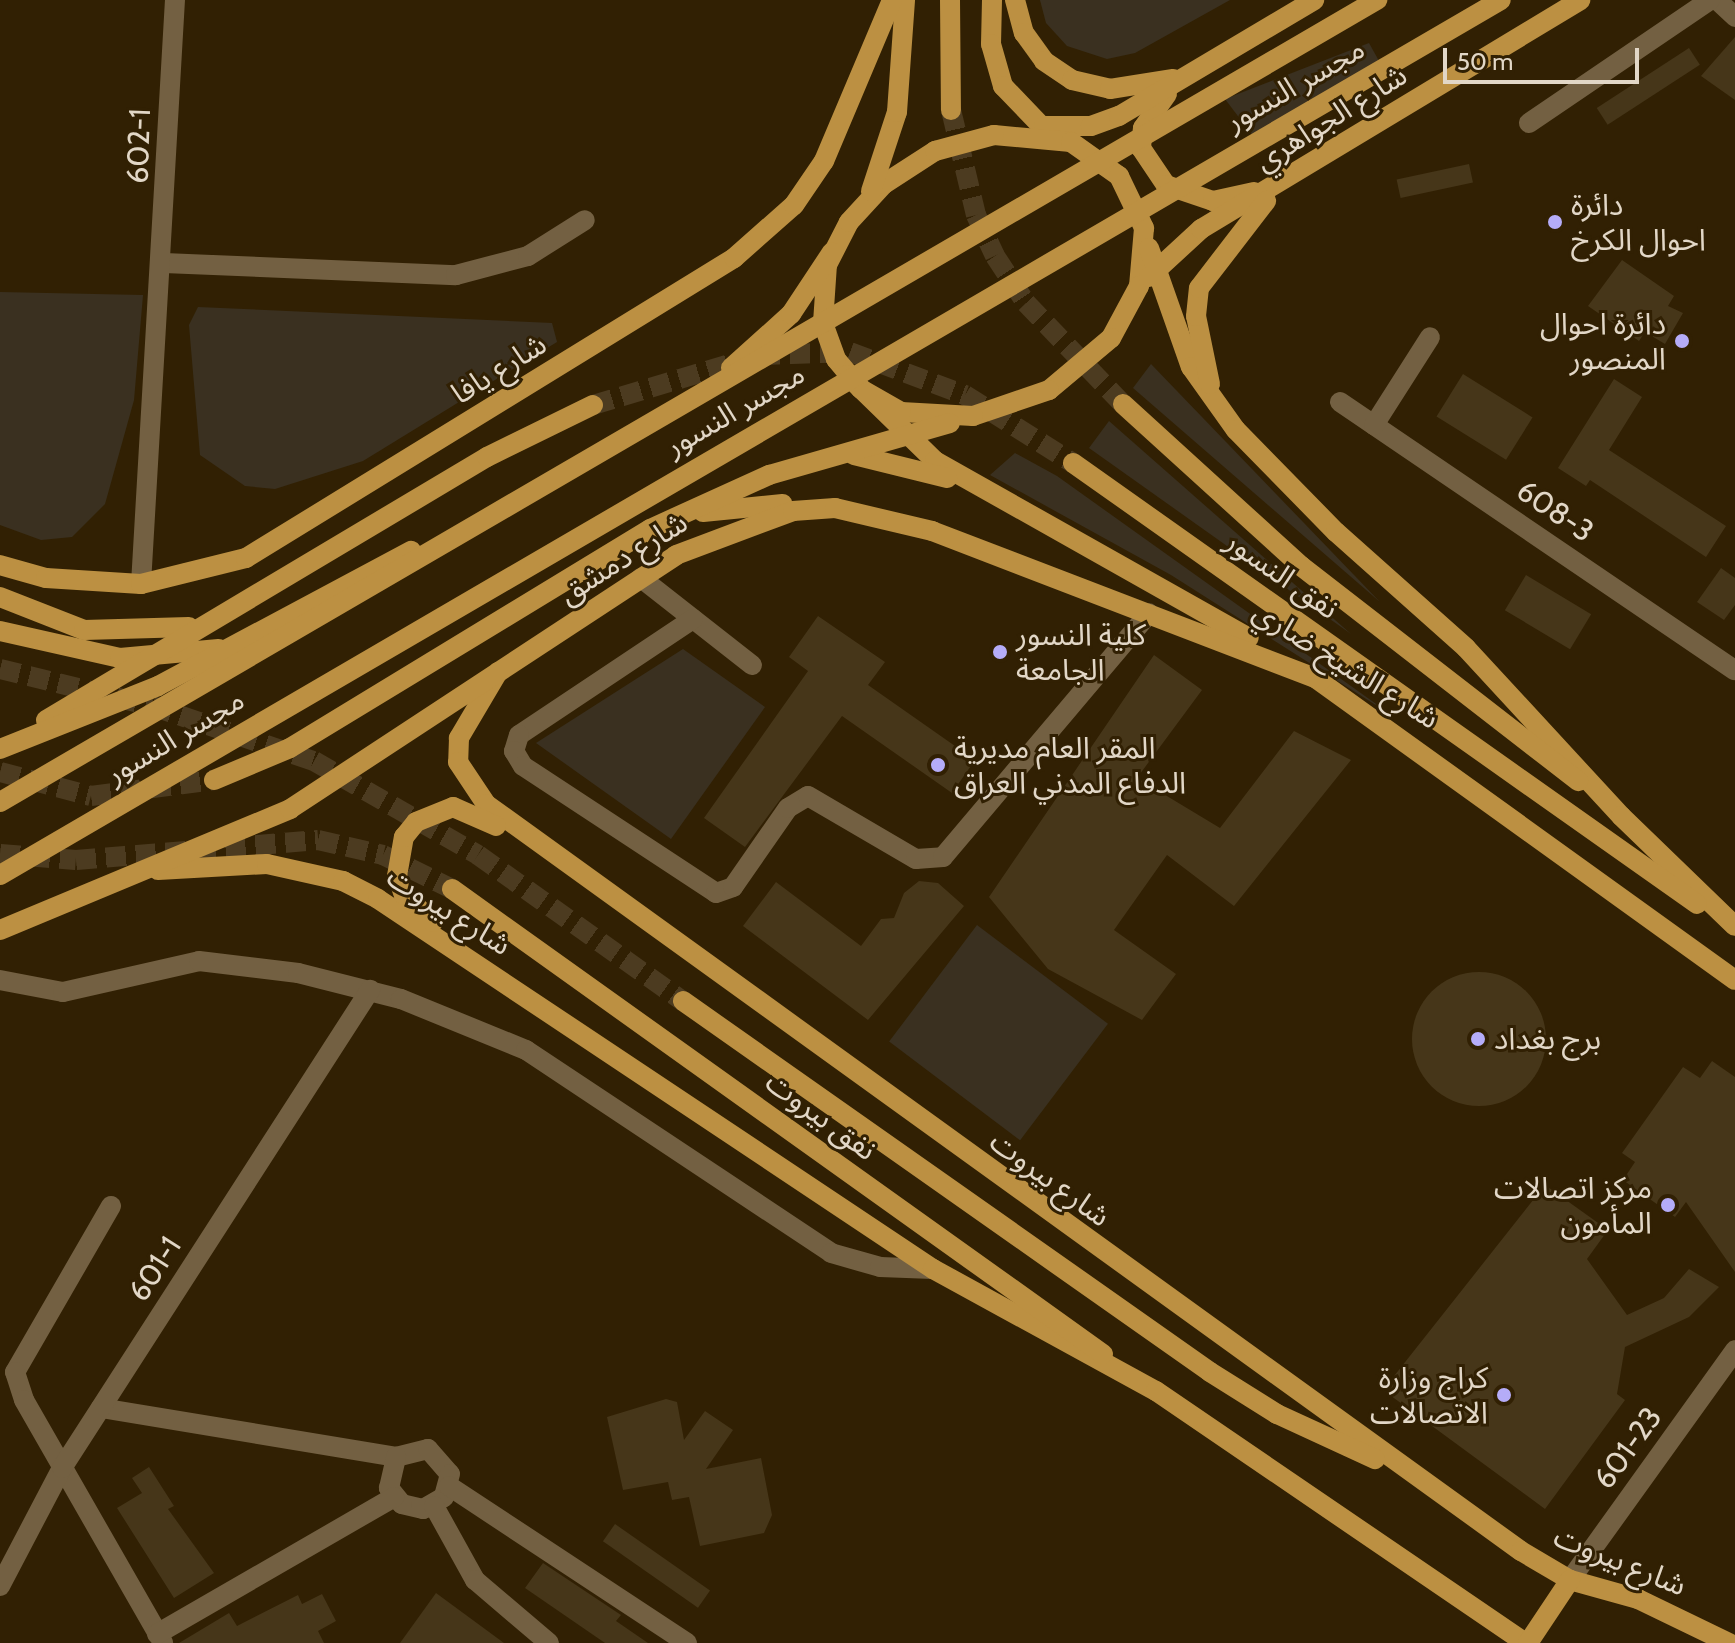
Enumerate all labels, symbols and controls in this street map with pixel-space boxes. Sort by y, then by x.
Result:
street label: مجسر النسور [1219,31,1371,139]
scale bar [1447,32,1643,82]
text: 50 m [1457,47,1513,76]
street label: شارع الجواهري [1248,57,1414,179]
street label: 602-1 [120,108,158,184]
place label: دائرة احوال الكرخ [1571,187,1706,258]
marker: دائرة احوال الكرخ [1546,213,1564,231]
place label: دائرة احوال المنصور [1540,306,1666,376]
street label: شارع يافا [445,326,553,412]
marker: دائرة احوال المنصور [1673,332,1691,350]
street label: مجسر النسور [659,356,811,464]
street label: 608-3 [1510,472,1600,550]
street label: شارع دمشق [552,504,694,612]
street label: نفق النسور [1219,523,1345,627]
street label: شارع الشيخ ضاري [1246,593,1446,737]
place label: كلية النسور الجامعة [1016,617,1146,688]
marker: كلية النسور الجامعة [991,643,1009,661]
street label: مجسر النسور [99,682,251,792]
place label: المقر العام مديرية الدفاع المدني العراق [954,730,1186,800]
marker: المقر العام مديرية الدفاع المدني العراق [929,756,947,774]
street label: شارع بيروت [380,859,518,963]
place label: برج بغداد [1494,1021,1601,1057]
marker: برج بغداد [1469,1030,1487,1048]
street label: نفق بيروت [759,1064,883,1168]
street label: شارع بيروت [983,1123,1117,1235]
place label: مركز اتصالات المأمون [1494,1170,1652,1240]
marker: مركز اتصالات المأمون [1659,1196,1677,1214]
street label: 601-1 [121,1230,189,1308]
place label: كراج وزارة الاتصالات [1370,1360,1488,1430]
marker: كراج وزارة الاتصالات [1495,1386,1513,1404]
street label: 601-23 [1586,1400,1670,1496]
street label: شارع بيروت [1549,1518,1691,1604]

